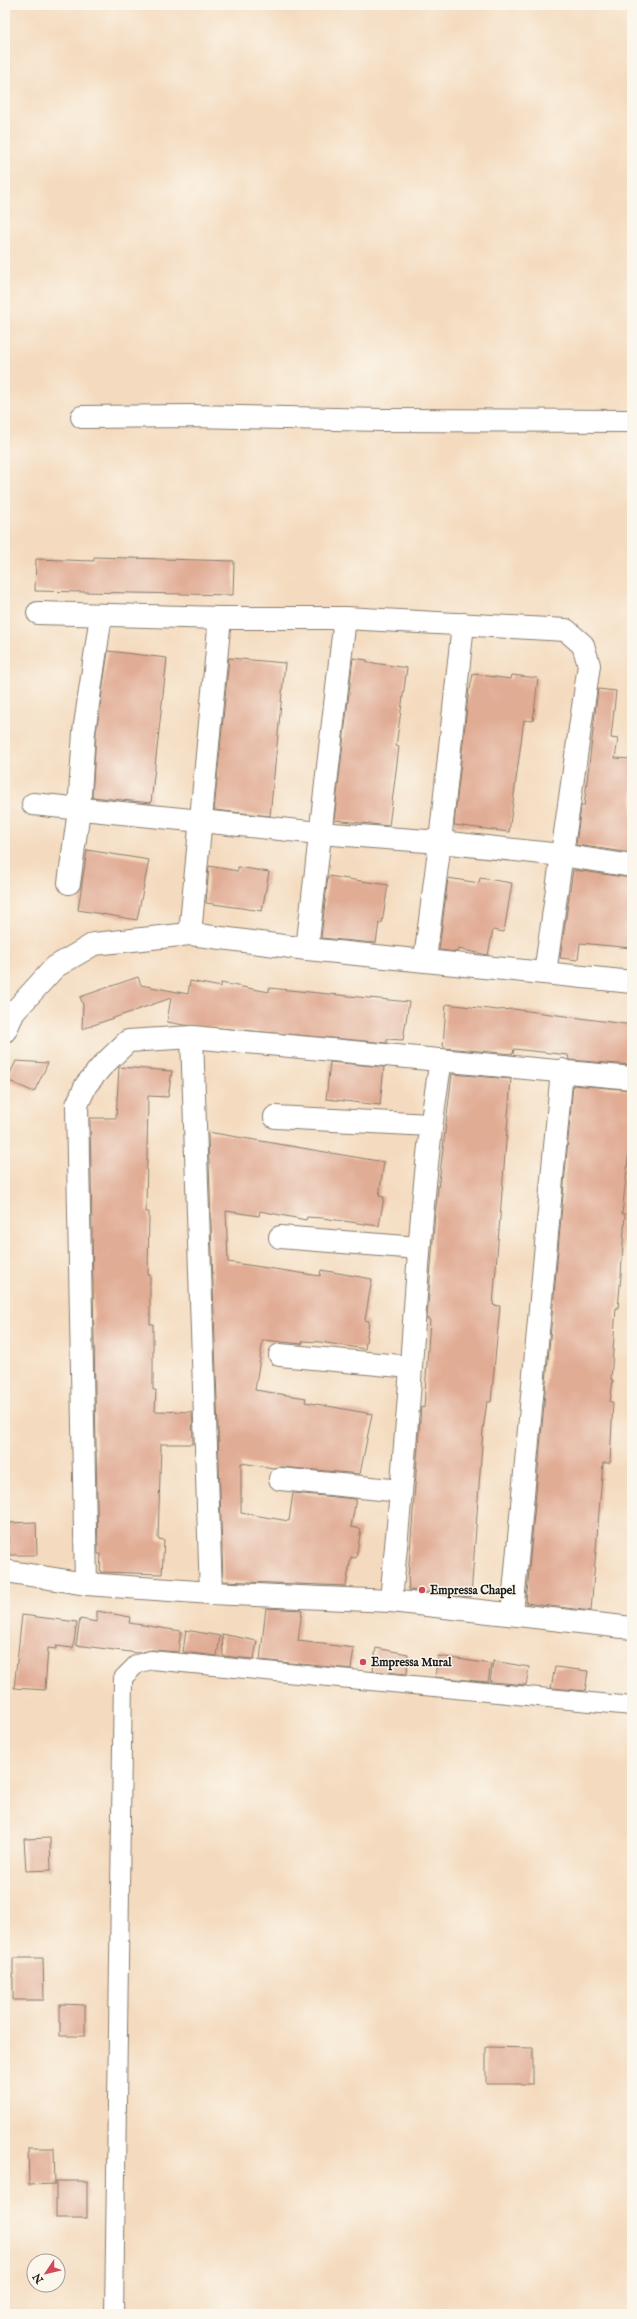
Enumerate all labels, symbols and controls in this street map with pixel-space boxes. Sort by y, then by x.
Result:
place label: Empressa Chapel [430,1583,516,1599]
marker: Empressa Chapel [417,1585,427,1595]
place label: Empressa Mural [371,1655,452,1671]
marker: Empressa Mural [358,1657,368,1667]
north arrow [26,2253,66,2293]
text: N [30,2270,48,2287]

